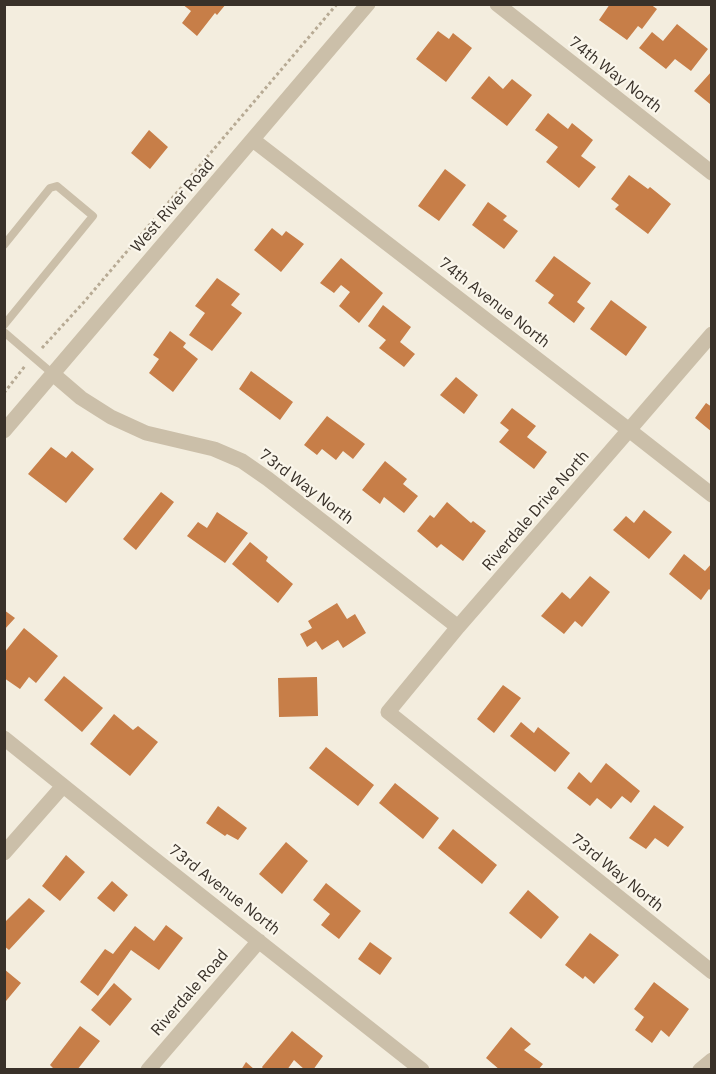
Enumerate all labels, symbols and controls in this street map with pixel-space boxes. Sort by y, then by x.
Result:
street label: 74th Way North [565,33,665,117]
street label: West River Road [127,156,219,256]
street label: 74th Avenue North [435,254,553,352]
street label: 73rd Way North [255,445,357,529]
street label: Riverdale Drive North [479,447,593,575]
street label: 73rd Way North [567,830,667,916]
street label: 73rd Avenue North [164,841,284,939]
street label: Riverdale Road [147,946,233,1040]

